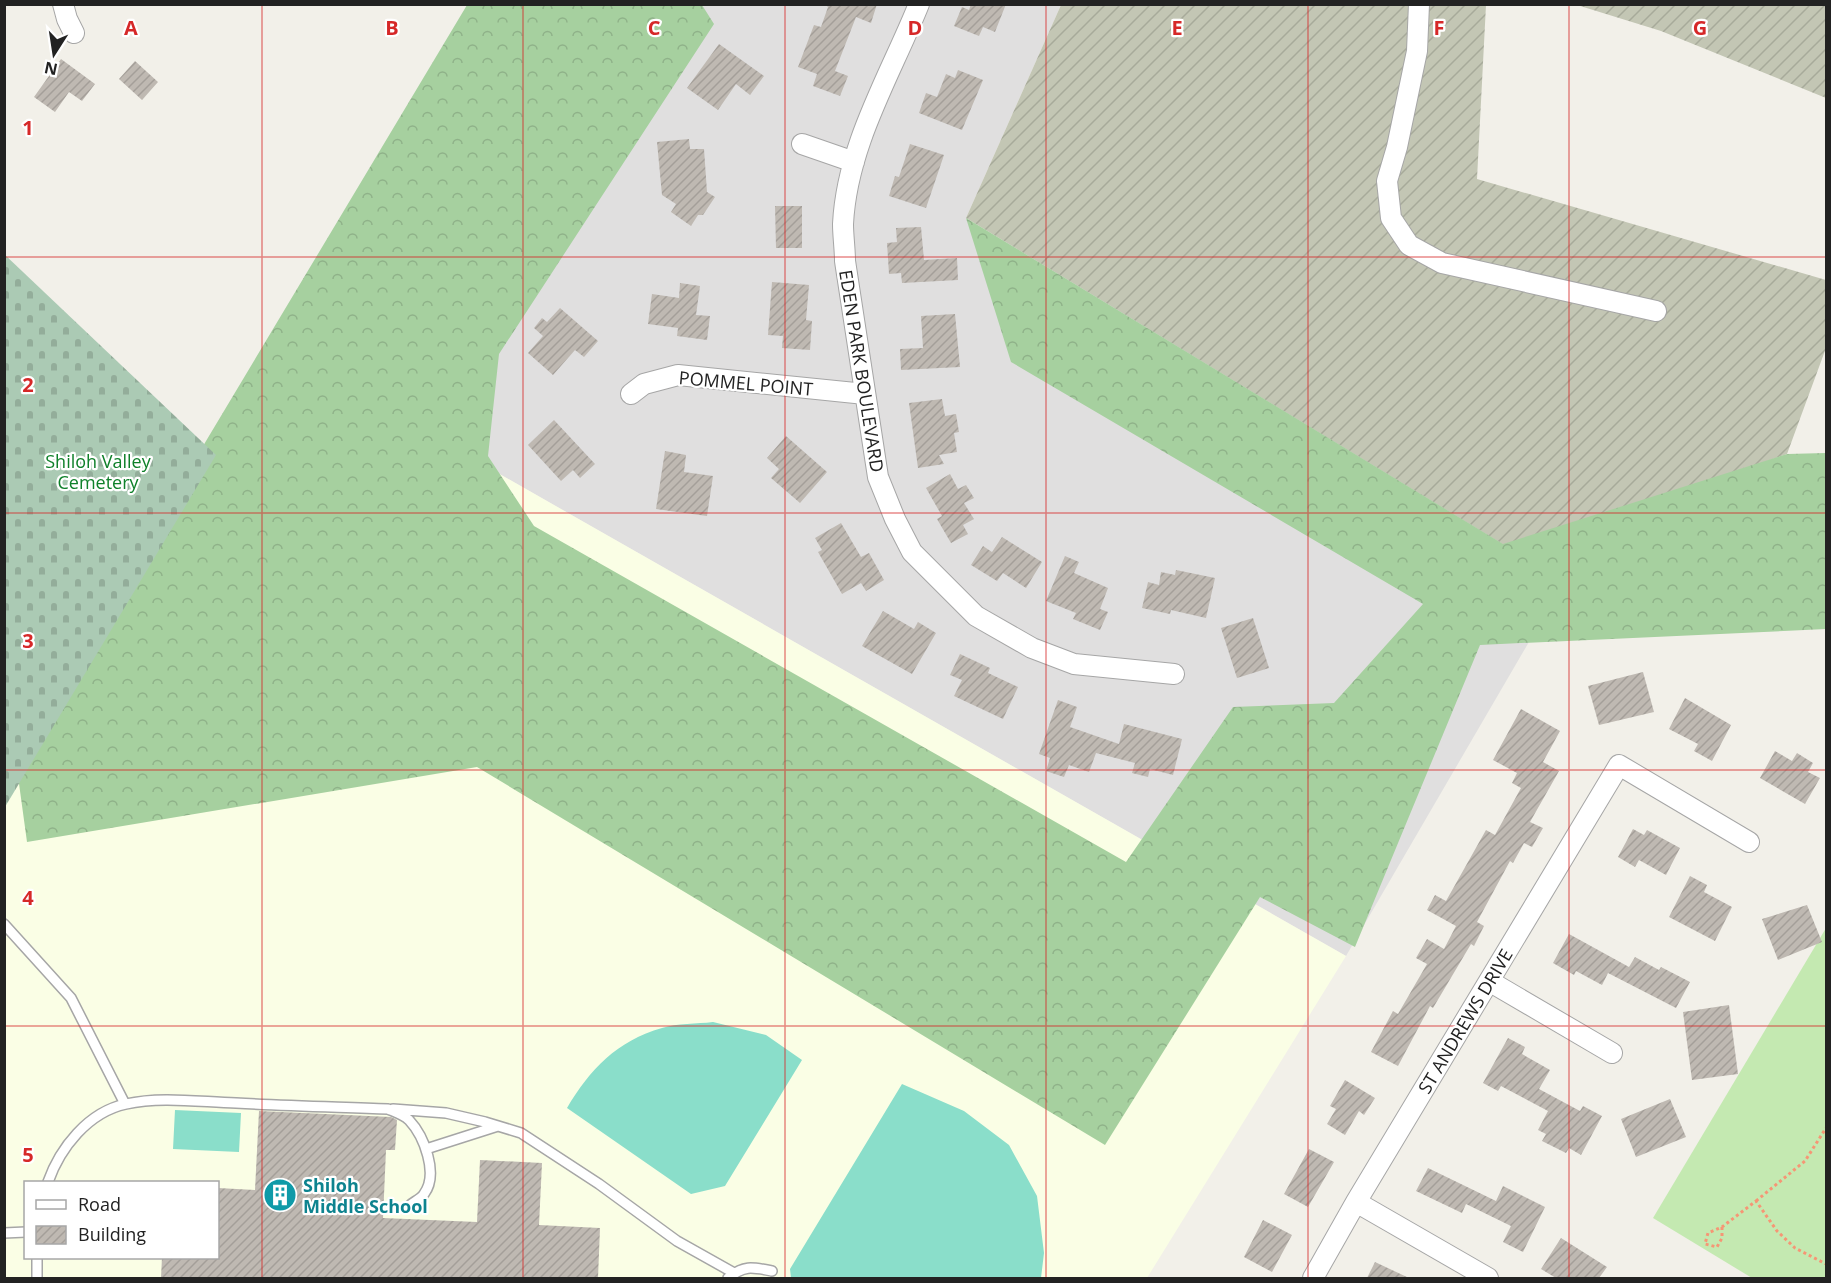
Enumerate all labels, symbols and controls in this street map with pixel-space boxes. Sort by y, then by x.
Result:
text: A [124,14,138,41]
text: B [385,14,399,41]
text: C [648,14,661,41]
text: D [908,14,922,41]
text: E [1171,14,1183,41]
text: F [1434,14,1444,41]
text: G [1693,14,1707,41]
north arrow [24,24,84,84]
text: N [42,57,60,81]
text: 1 [22,114,34,141]
street label: EDEN PARK BOULEVARD [834,268,890,474]
street label: POMMEL POINT [678,365,814,401]
text: 2 [22,371,34,398]
park label: Shiloh Valley Cemetery [45,449,152,494]
text: 3 [22,627,34,654]
text: 4 [22,884,34,911]
street label: ST ANDREWS DRIVE [1412,944,1518,1098]
text: 5 [22,1141,34,1168]
place label: Shiloh Middle School [303,1173,428,1218]
building icon: Shiloh Middle School [262,1177,298,1213]
legend [24,1181,219,1259]
text: Road [78,1192,121,1216]
text: Building [78,1222,146,1246]

